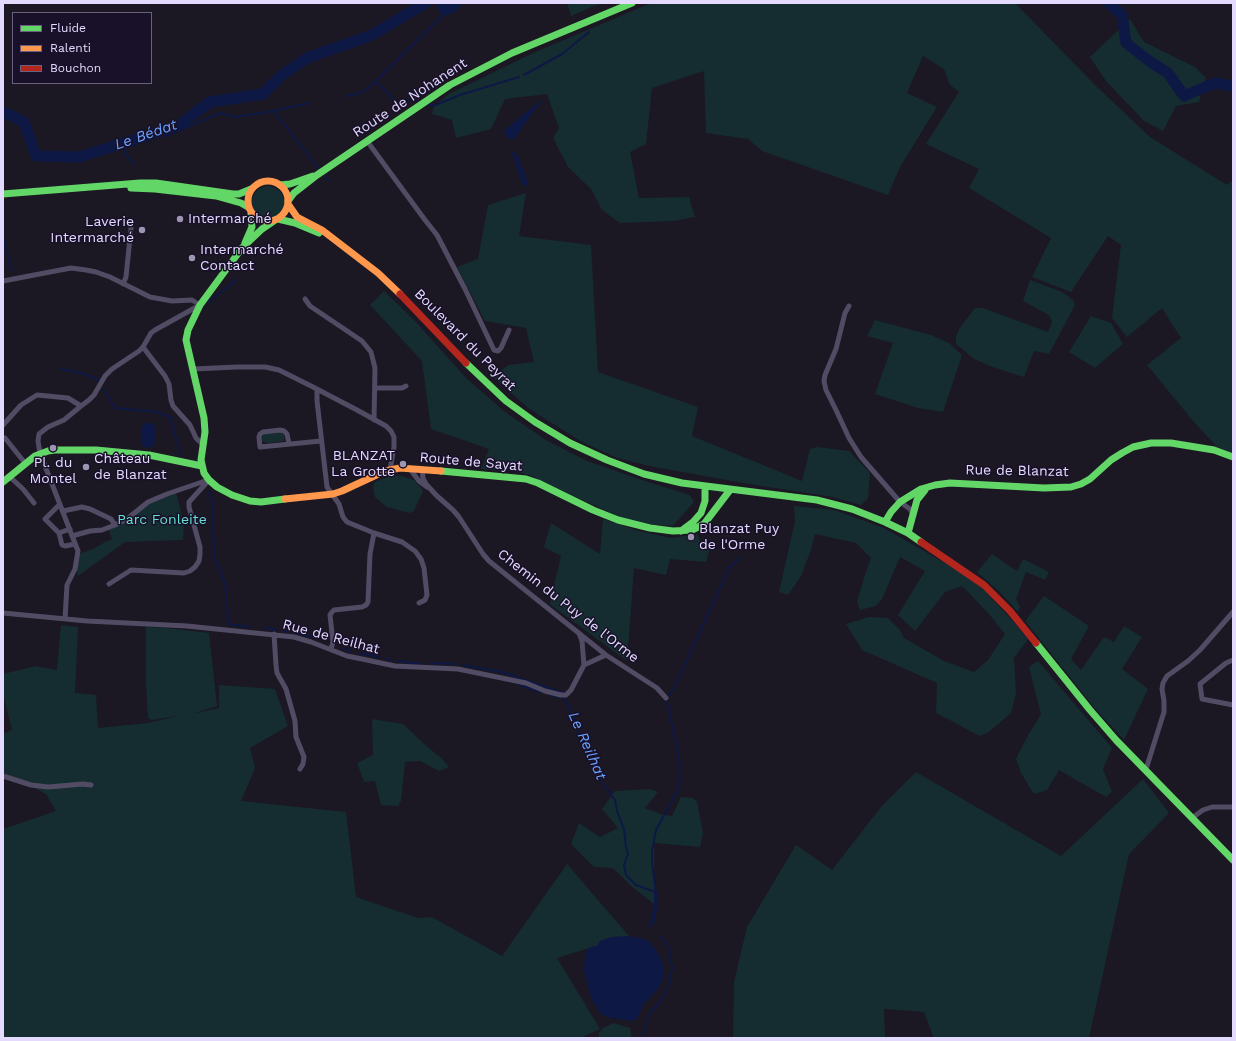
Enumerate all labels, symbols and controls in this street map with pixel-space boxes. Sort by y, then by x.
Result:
legend [12,12,152,84]
text: Fluide [50,21,86,35]
text: Ralenti [50,41,91,55]
street label: Route de Nohanent [350,55,470,141]
text: Bouchon [50,61,101,75]
water label: Le Bédat [112,116,180,154]
place label: Intermarché [188,211,272,227]
place label: Laverie Intermarché [50,214,134,246]
marker: Intermarché [175,214,185,224]
marker: Laverie Intermarché [137,225,147,235]
place label: Intermarché Contact [200,242,284,274]
marker: Intermarché Contact [187,253,197,263]
street label: Boulevard du Peyrat [411,286,519,394]
marker: Pl. du Montel [48,443,58,453]
place label: BLANZAT La Grotte [331,448,395,480]
street label: Route de Sayat [419,449,523,475]
place label: Château de Blanzat [94,451,167,484]
place label: Pl. du Montel [29,455,77,488]
marker: BLANZAT La Grotte [398,459,408,469]
marker: Château de Blanzat [81,462,91,472]
street label: Rue de Blanzat [965,462,1069,480]
park label: Parc Fonleite [117,512,207,528]
place label: Blanzat Puy de l'Orme [699,521,779,554]
marker: Blanzat Puy de l'Orme [686,532,696,542]
street label: Chemin du Puy de l'Orme [494,546,642,666]
street label: Rue de Reilhat [281,616,381,658]
water label: Le Reilhat [564,709,610,783]

